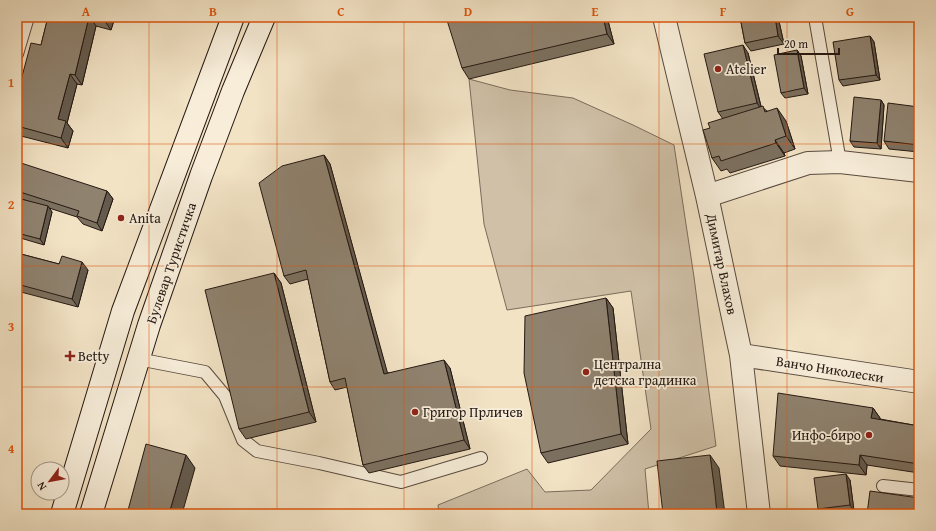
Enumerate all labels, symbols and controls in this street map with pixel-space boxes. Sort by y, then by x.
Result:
text: A [82,2,91,21]
text: B [209,2,217,21]
text: C [337,2,345,21]
text: D [464,2,472,21]
text: E [592,2,599,21]
text: F [720,2,727,21]
text: G [846,2,854,21]
scale bar [778,30,839,56]
text: 20 m [784,35,808,52]
place label: Atelier [726,59,766,79]
marker: Atelier [713,64,723,74]
text: 1 [8,73,14,92]
text: 2 [8,195,15,214]
street label: Булевар Туристичка [141,199,201,326]
place label: Anita [129,208,161,228]
street label: Димитар Влахов [701,211,743,317]
marker: Anita [116,213,126,223]
text: 3 [8,317,14,336]
place label: Betty [78,346,109,366]
marker: Betty [65,351,75,361]
street label: Ванчо Николески [775,351,885,387]
place label: Централна детска градинка [594,354,697,390]
marker: Централна детска градинка [581,367,591,377]
place label: Григор Прличев [423,402,523,422]
marker: Григор Прличев [410,407,420,417]
place label: Инфо-биро [792,425,861,445]
marker: Инфо-биро [864,430,874,440]
text: 4 [8,439,15,458]
north arrow [30,461,70,501]
text: N [32,478,50,494]

